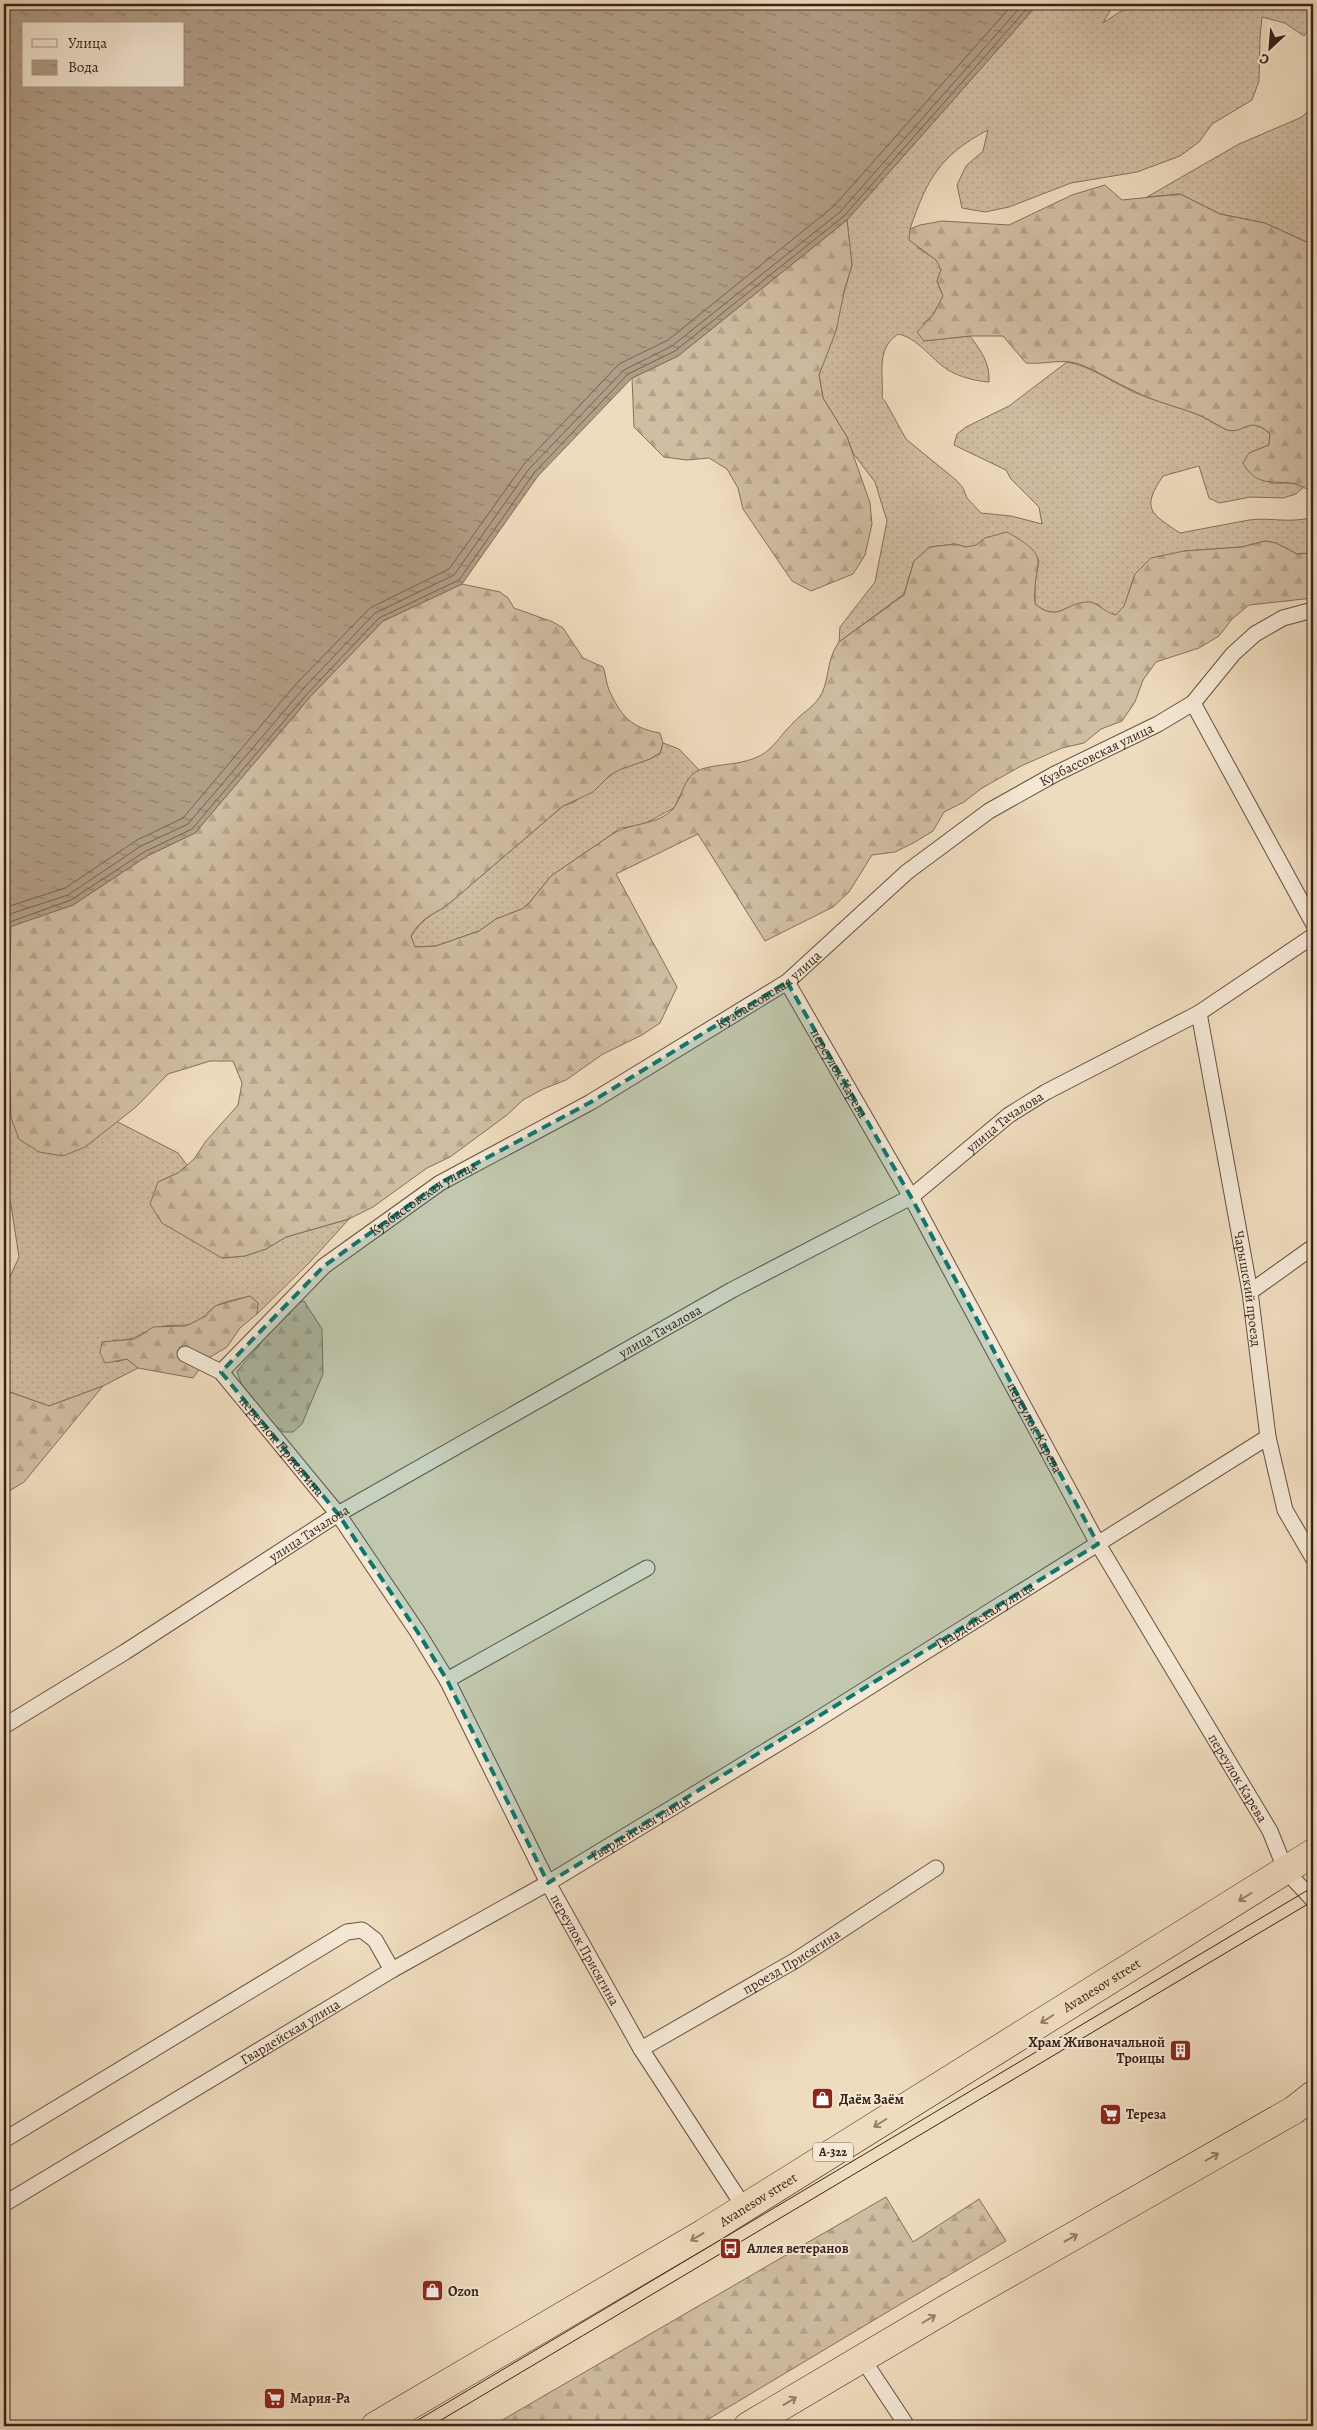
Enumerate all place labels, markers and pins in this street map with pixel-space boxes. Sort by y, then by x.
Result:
place label: Храм Живоначальной Троицы [1028,2033,1165,2068]
building icon: Храм Живоначальной Троицы [1169,2038,1193,2062]
shop icon: Даём Заём [811,2087,835,2111]
place label: Даём Заём [839,2090,904,2109]
supermarket icon: Тереза [1098,2102,1122,2126]
place label: Тереза [1126,2105,1167,2124]
bus stop icon: Аллея ветеранов [719,2236,743,2260]
place label: Аллея ветеранов [746,2239,849,2258]
shop icon: Ozon [420,2279,444,2303]
place label: Ozon [448,2282,479,2301]
supermarket icon: Мария-Ра [262,2386,286,2410]
place label: Мария-Ра [290,2389,350,2408]

